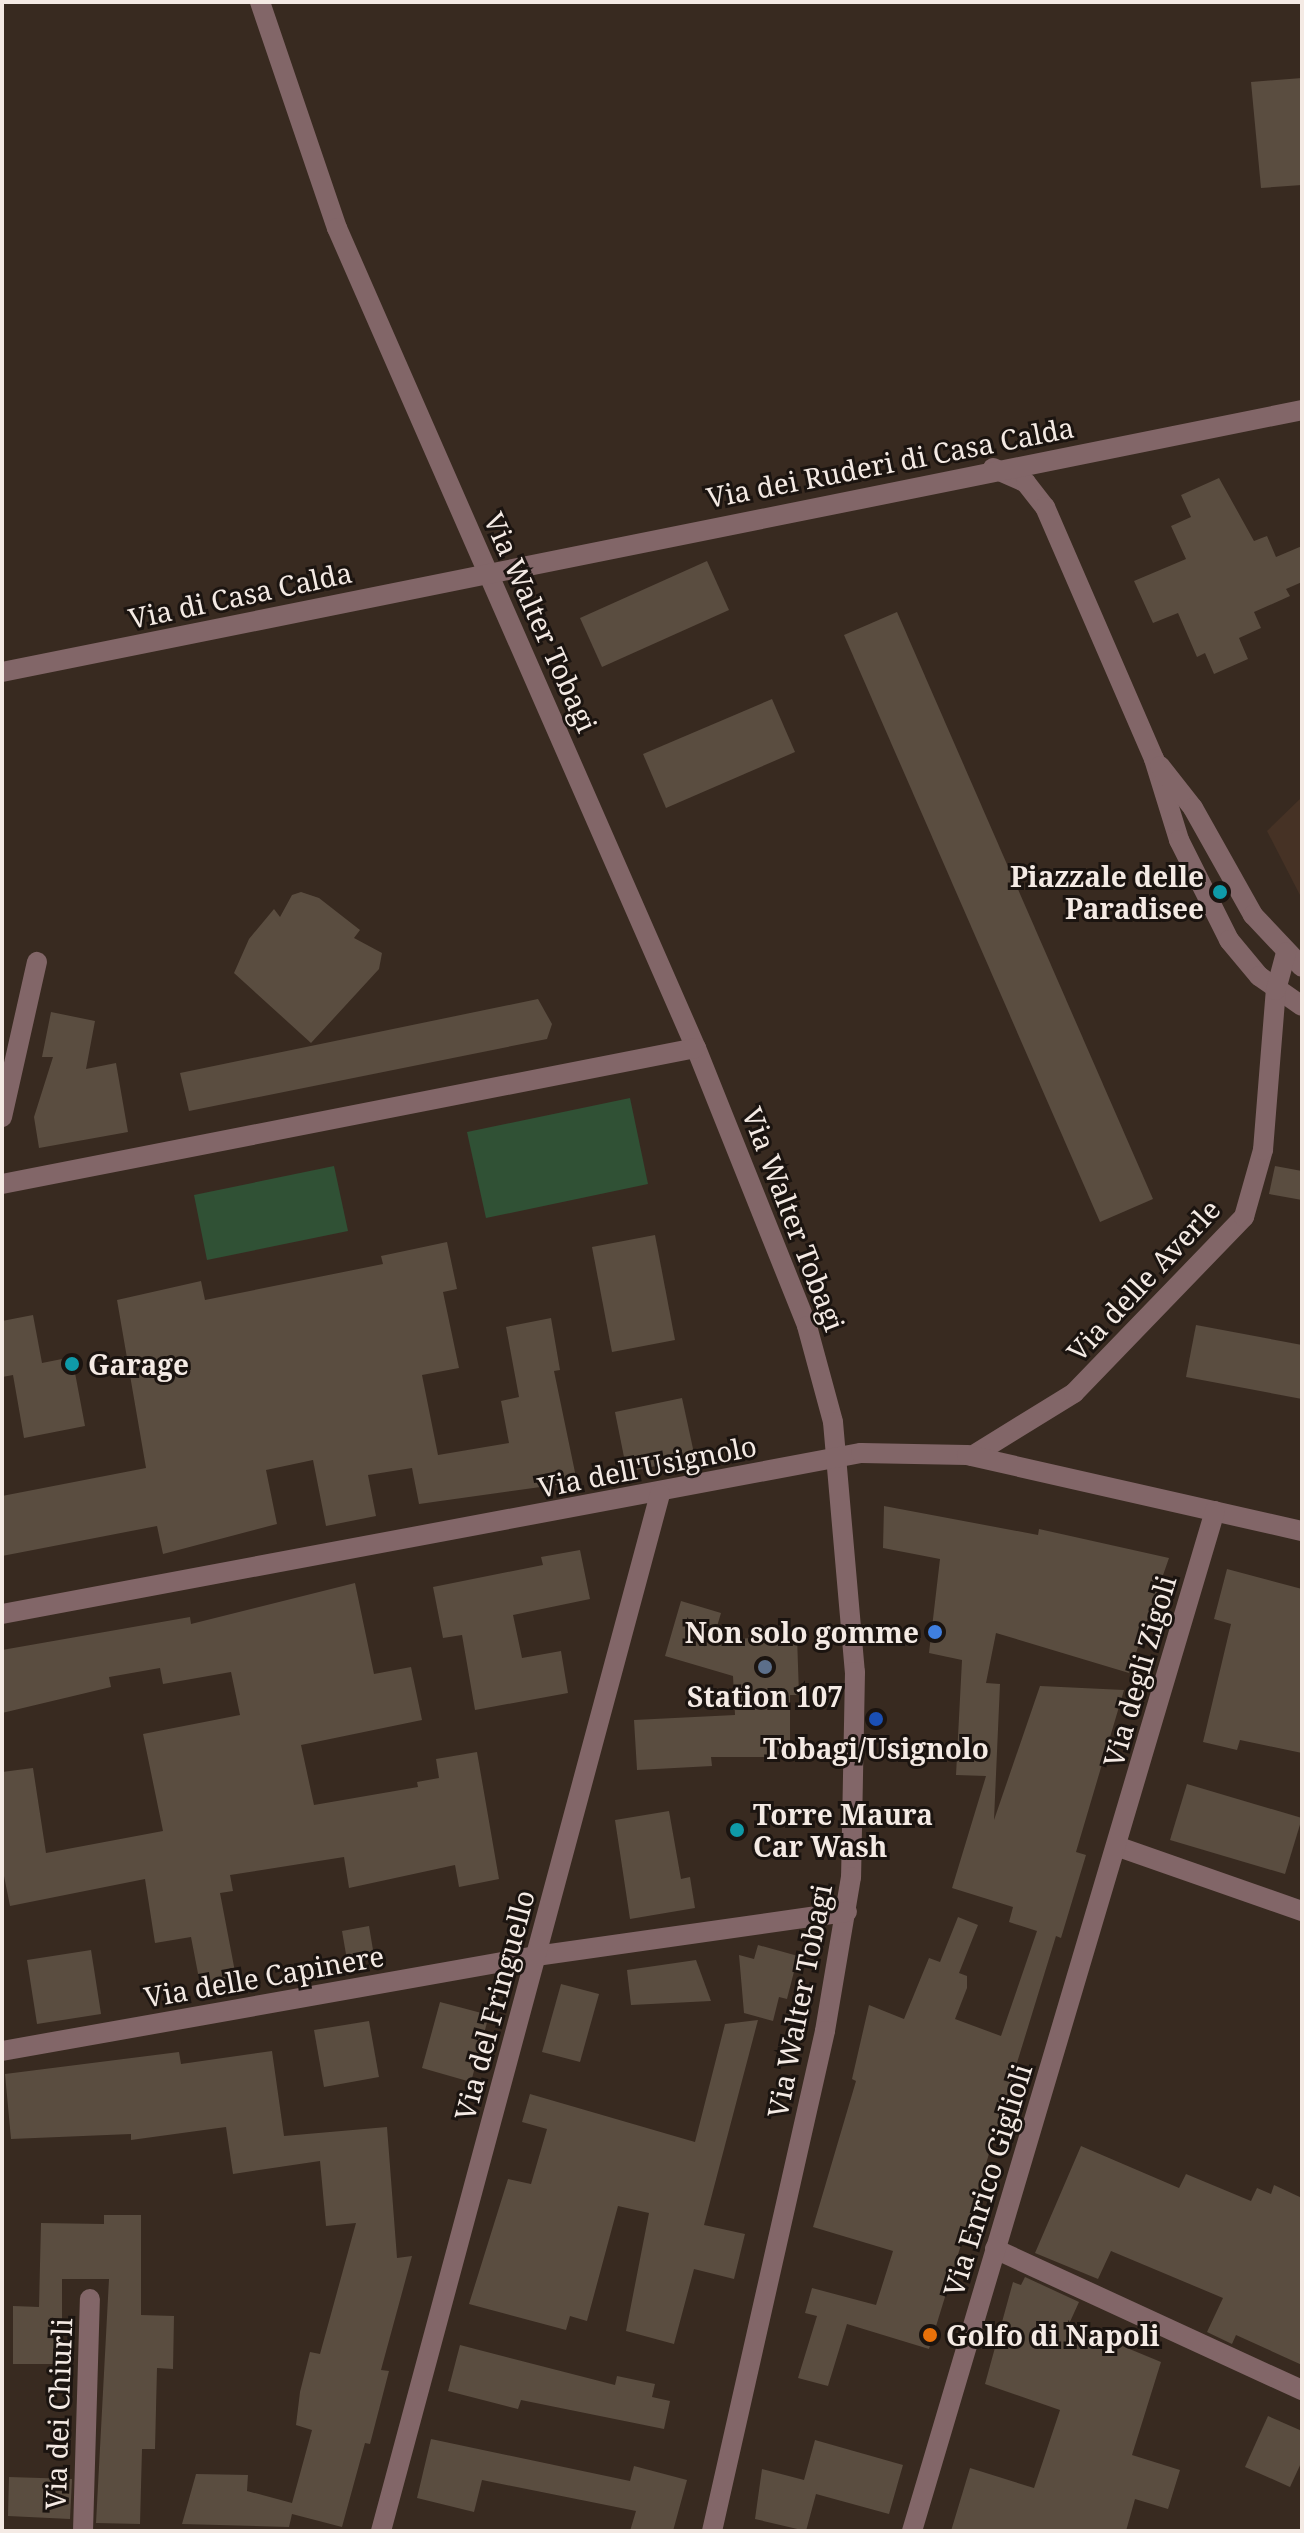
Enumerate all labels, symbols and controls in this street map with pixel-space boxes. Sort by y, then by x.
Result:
street label: Via dei Ruderi di Casa Calda [703,410,1077,514]
street label: Via Walter Tobagi [477,507,605,737]
street label: Via di Casa Calda [125,555,355,635]
place label: Piazzale delle Paradisee [1010,859,1204,925]
marker: Piazzale delle Paradisee [1211,883,1229,901]
street label: Via Walter Tobagi [736,1102,852,1336]
street label: Via delle Averle [1060,1192,1226,1368]
place label: Garage [88,1347,189,1381]
marker: Garage [63,1355,81,1373]
street label: Via dell'Usignolo [535,1428,759,1504]
street label: Via degli Zigoli [1096,1571,1182,1771]
place label: Non solo gomme [685,1615,919,1649]
marker: Non solo gomme [926,1623,944,1641]
marker: Station 107 [756,1658,774,1676]
place label: Station 107 [687,1679,843,1713]
marker: Tobagi/Usignolo [867,1710,885,1728]
place label: Tobagi/Usignolo [763,1731,989,1765]
place label: Torre Maura Car Wash [753,1797,933,1863]
marker: Torre Maura Car Wash [728,1821,746,1839]
street label: Via Walter Tobagi [760,1882,838,2120]
street label: Via del Fringuello [447,1886,541,2124]
street label: Via delle Capinere [141,1938,387,2014]
street label: Via Enrico Giglioli [936,2060,1038,2300]
street label: Via dei Chiurli [38,2318,78,2510]
place label: Golfo di Napoli [946,2318,1160,2352]
marker: Golfo di Napoli [921,2326,939,2344]

